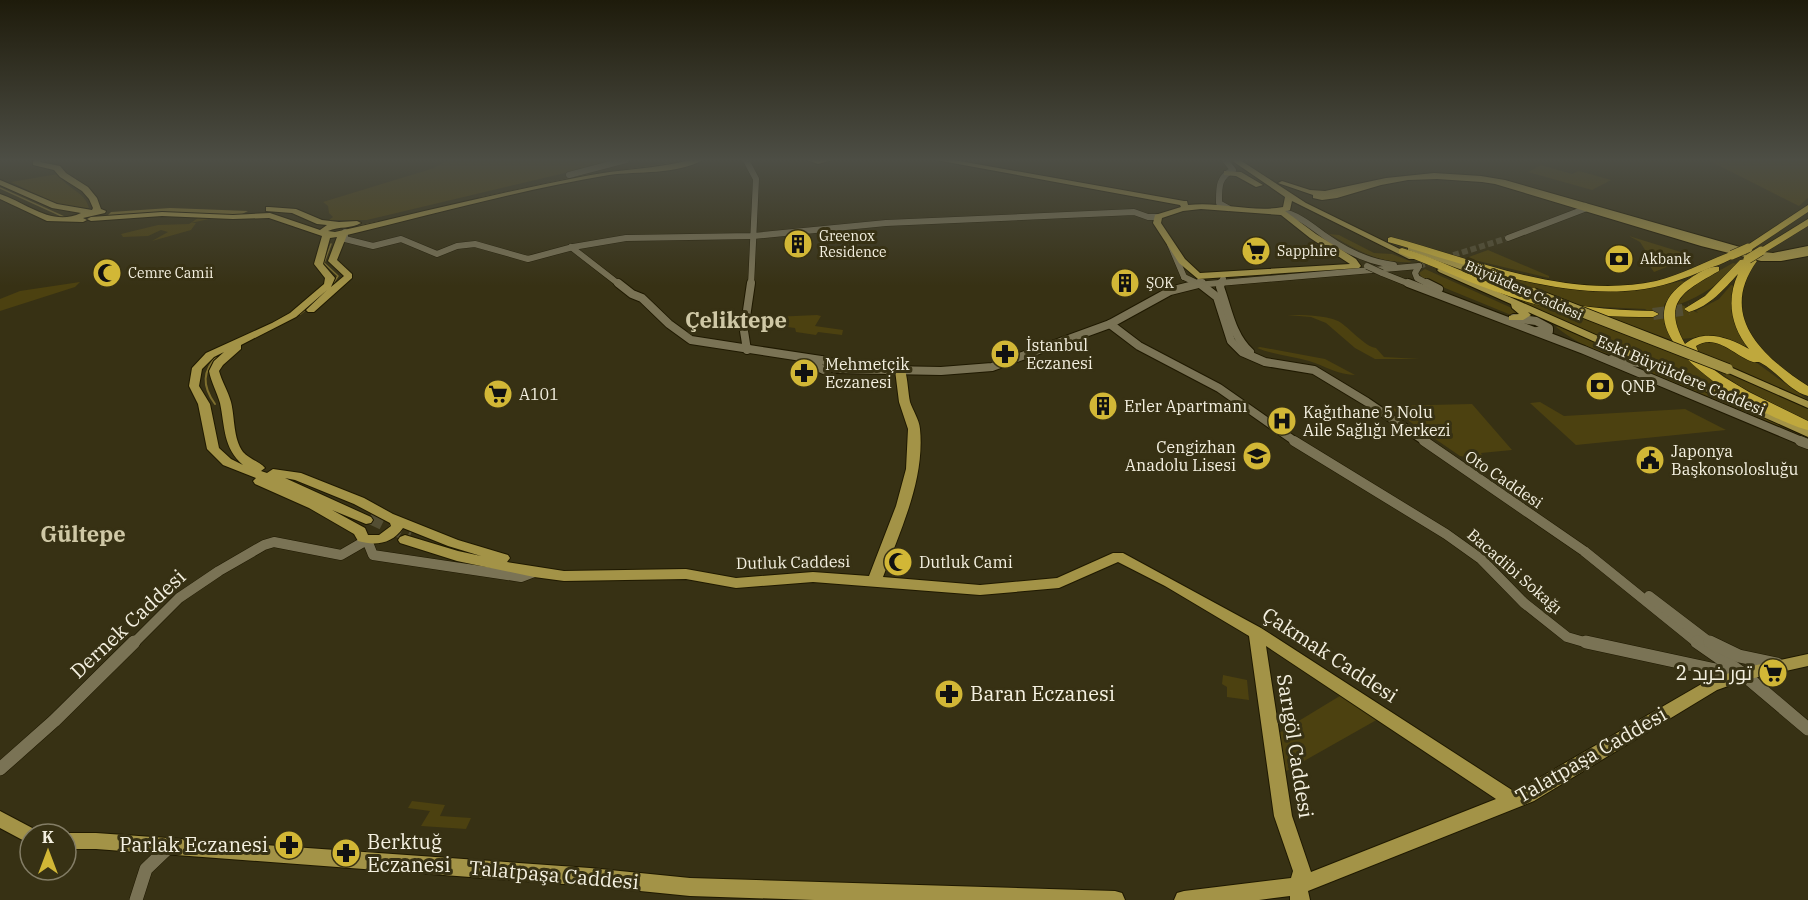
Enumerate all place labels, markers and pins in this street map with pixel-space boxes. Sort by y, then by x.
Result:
place label: Greenox Residence [819,227,887,261]
building icon: Greenox Residence [782,228,814,260]
supermarket icon: Sapphire [1240,235,1272,267]
place label: Sapphire [1277,242,1337,260]
bank icon: Akbank [1603,243,1635,275]
place label: Akbank [1640,250,1692,268]
mosque icon: Cemre Camii [91,257,123,289]
place label: Cemre Camii [128,264,214,282]
building icon: ŞOK [1109,267,1141,299]
place label: ŞOK [1146,274,1174,292]
place label: İstanbul Eczanesi [1026,335,1093,373]
pharmacy icon: İstanbul Eczanesi [989,338,1021,370]
place label: Mehmetçik Eczanesi [825,354,910,392]
pharmacy icon: Mehmetçik Eczanesi [788,357,820,389]
bank icon: QNB [1584,370,1616,402]
place label: QNB [1621,376,1656,396]
supermarket icon: A101 [482,378,514,410]
place label: A101 [519,384,559,404]
building icon: Erler Apartmanı [1087,390,1119,422]
place label: Erler Apartmanı [1124,396,1247,416]
place label: Kağıthane 5 Nolu Aile Sağlığı Merkezi [1303,402,1451,440]
hospital icon: Kağıthane 5 Nolu Aile Sağlığı Merkezi [1266,405,1298,437]
place label: Cengizhan Anadolu Lisesi [1125,437,1236,475]
school or university icon: Cengizhan Anadolu Lisesi [1241,440,1273,472]
place label: Japonya Başkonsolosluğu [1671,441,1799,479]
public building icon: Japonya Başkonsolosluğu [1634,444,1666,476]
mosque icon: Dutluk Cami [882,546,914,578]
place label: Dutluk Cami [919,552,1013,572]
supermarket icon: تور خرید 2 [1757,657,1789,689]
place label: تور خرید 2 [1675,659,1753,686]
pharmacy icon: Baran Eczanesi [933,678,965,710]
place label: Baran Eczanesi [970,680,1115,707]
place label: Berktuğ Eczanesi [367,828,451,878]
pharmacy icon: Parlak Eczanesi [273,829,305,861]
place label: Parlak Eczanesi [119,831,268,858]
pharmacy icon: Berktuğ Eczanesi [330,837,362,869]

